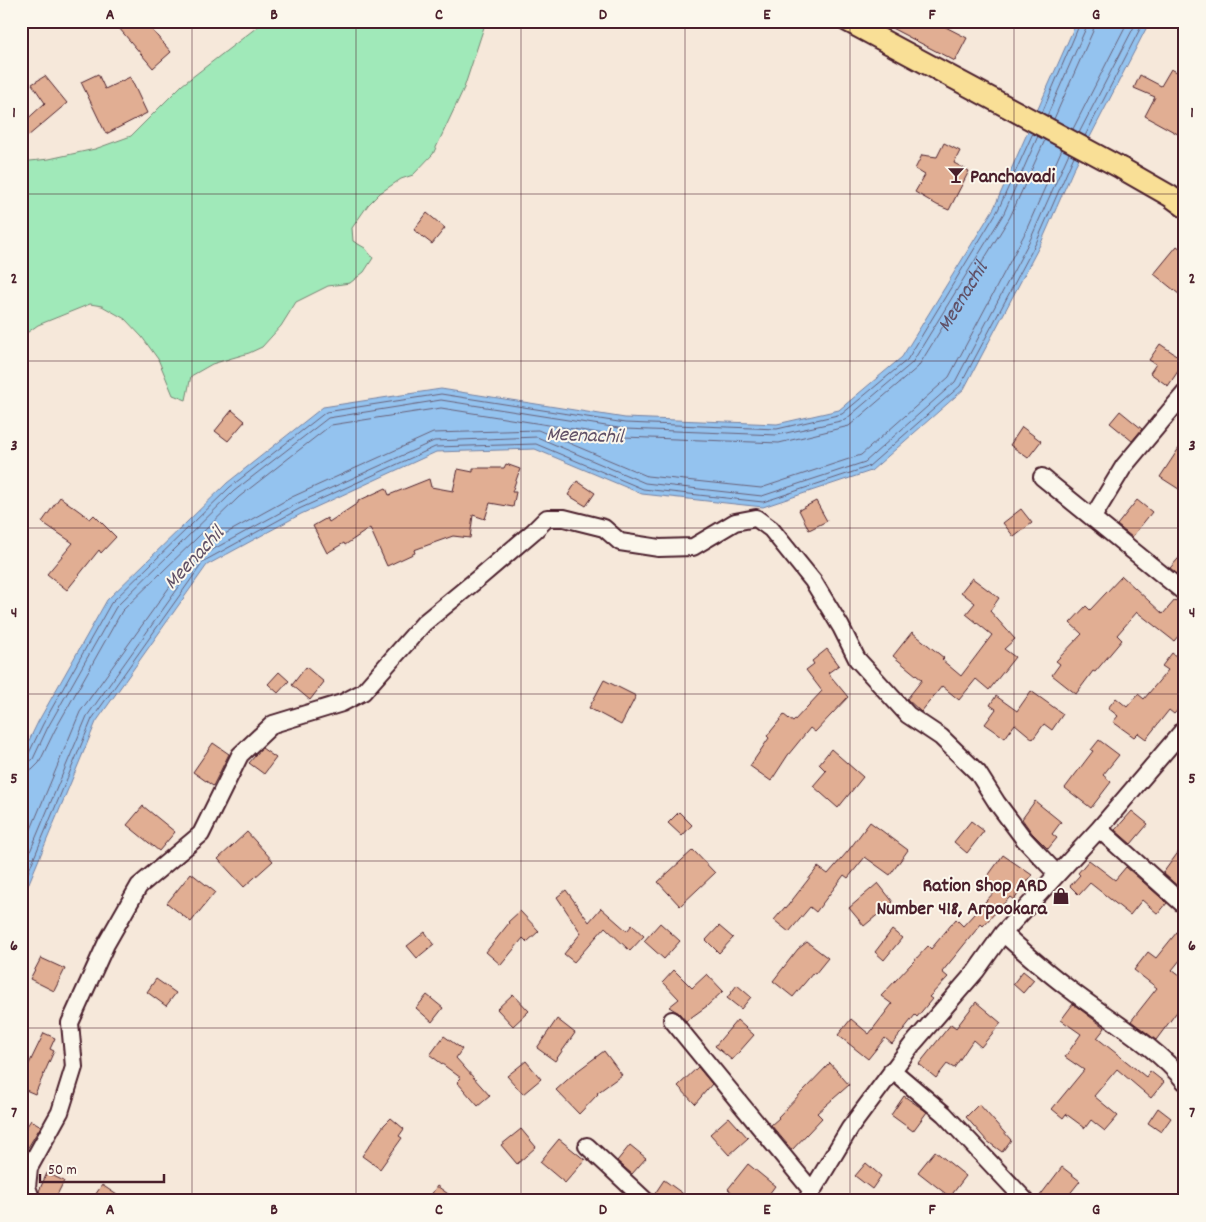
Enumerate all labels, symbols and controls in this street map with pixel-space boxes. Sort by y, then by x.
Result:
text: A [106,4,115,27]
text: B [270,4,278,27]
text: C [435,4,443,27]
text: D [599,4,608,27]
text: E [763,4,771,27]
text: F [928,4,936,27]
text: G [1092,4,1100,27]
text: 1 [12,102,16,125]
text: 1 [1190,102,1194,125]
place label: Panchavadi [970,164,1055,192]
bar icon: Panchavadi [946,165,966,185]
water label: Meenachil [931,255,998,339]
text: 2 [11,268,18,291]
text: 2 [1189,268,1196,291]
water label: Meenachil [546,421,626,453]
text: 3 [10,435,18,458]
text: 3 [1188,435,1196,458]
water label: Meenachil [158,519,234,598]
text: 4 [11,602,17,625]
text: 4 [1189,602,1195,625]
text: 5 [10,768,18,791]
text: 5 [1188,768,1196,791]
place label: Ration Shop ARD Number 418, Arpookara [876,873,1048,924]
shop icon: Ration Shop ARD Number 418, Arpookara [1051,886,1071,906]
text: 6 [10,935,18,958]
text: 6 [1188,935,1196,958]
text: 7 [11,1102,17,1125]
text: 7 [1189,1102,1195,1125]
scale bar [40,1152,164,1184]
text: 50 m [48,1160,77,1182]
text: A [106,1199,115,1222]
text: B [270,1199,278,1222]
text: C [435,1199,443,1222]
text: D [599,1199,608,1222]
text: E [763,1199,771,1222]
text: F [928,1199,936,1222]
text: G [1092,1199,1100,1222]

